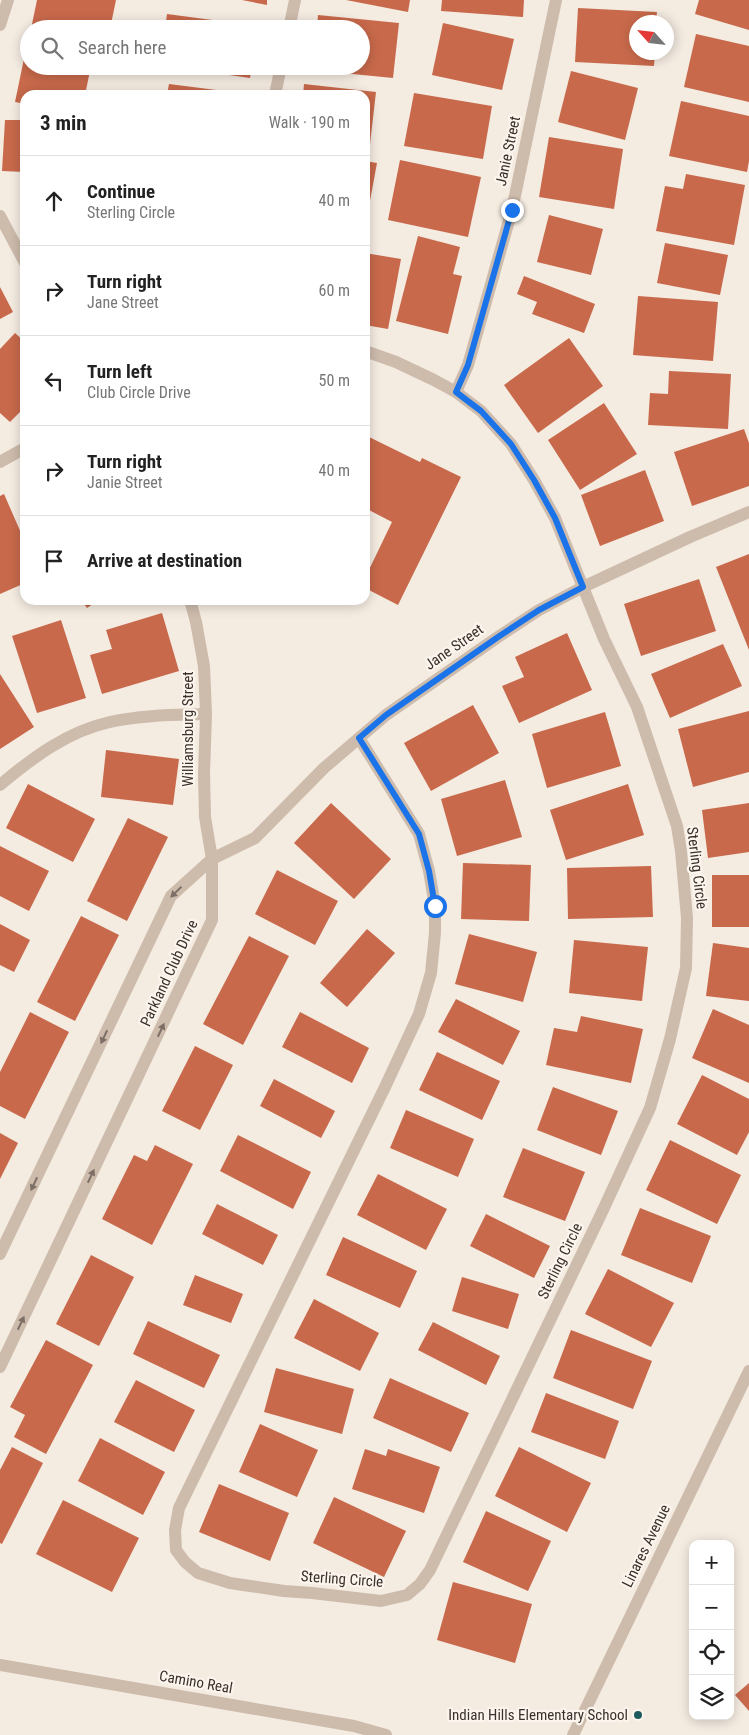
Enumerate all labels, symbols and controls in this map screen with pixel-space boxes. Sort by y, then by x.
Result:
north arrow [629,15,674,60]
search box [20,20,370,75]
icon: search [38,34,66,62]
text: Search here [78,36,166,59]
text: 3 min [40,111,87,135]
text: Walk · 190 m [269,113,350,132]
street label: Janie Street [492,115,524,187]
text: Continue [87,180,155,203]
icon: ahead [40,187,68,215]
text: 40 m [318,191,350,210]
route end [501,199,524,222]
text: Sterling Circle [87,203,175,222]
text: Turn right [87,270,162,293]
icon: right [40,277,68,305]
text: 60 m [318,281,350,300]
text: Jane Street [87,293,159,312]
text: Turn left [87,360,152,383]
icon: left [40,367,68,395]
text: 50 m [318,371,350,390]
text: Club Circle Drive [87,383,191,402]
text: Turn right [87,450,162,473]
icon: right [40,457,68,485]
text: 40 m [318,461,350,480]
text: Janie Street [87,473,162,492]
icon: arrive [40,547,68,575]
text: Arrive at destination [87,549,242,572]
street label: Jane Street [421,620,487,674]
street label: Williamsburg Street [179,671,197,787]
street label: Sterling Circle [683,826,711,910]
one-way arrow [170,886,182,898]
route start [424,895,447,918]
street label: Parkland Club Drive [136,917,202,1029]
one-way arrow [157,1023,165,1037]
one-way arrow [99,1030,107,1044]
one-way arrow [87,1169,95,1183]
one-way arrow [29,1177,37,1191]
street label: Sterling Circle [534,1220,586,1302]
one-way arrow [17,1316,25,1330]
street label: Linares Avenue [618,1502,674,1590]
map controls [689,1540,734,1720]
button: + [689,1540,734,1585]
street label: Sterling Circle [300,1567,384,1591]
button: − [689,1585,734,1630]
button: locate [689,1630,734,1675]
street label: Camino Real [158,1667,234,1697]
button: layers [689,1675,734,1720]
place label: Indian Hills Elementary School [448,1706,628,1724]
marker: Indian Hills Elementary School [632,1709,644,1721]

